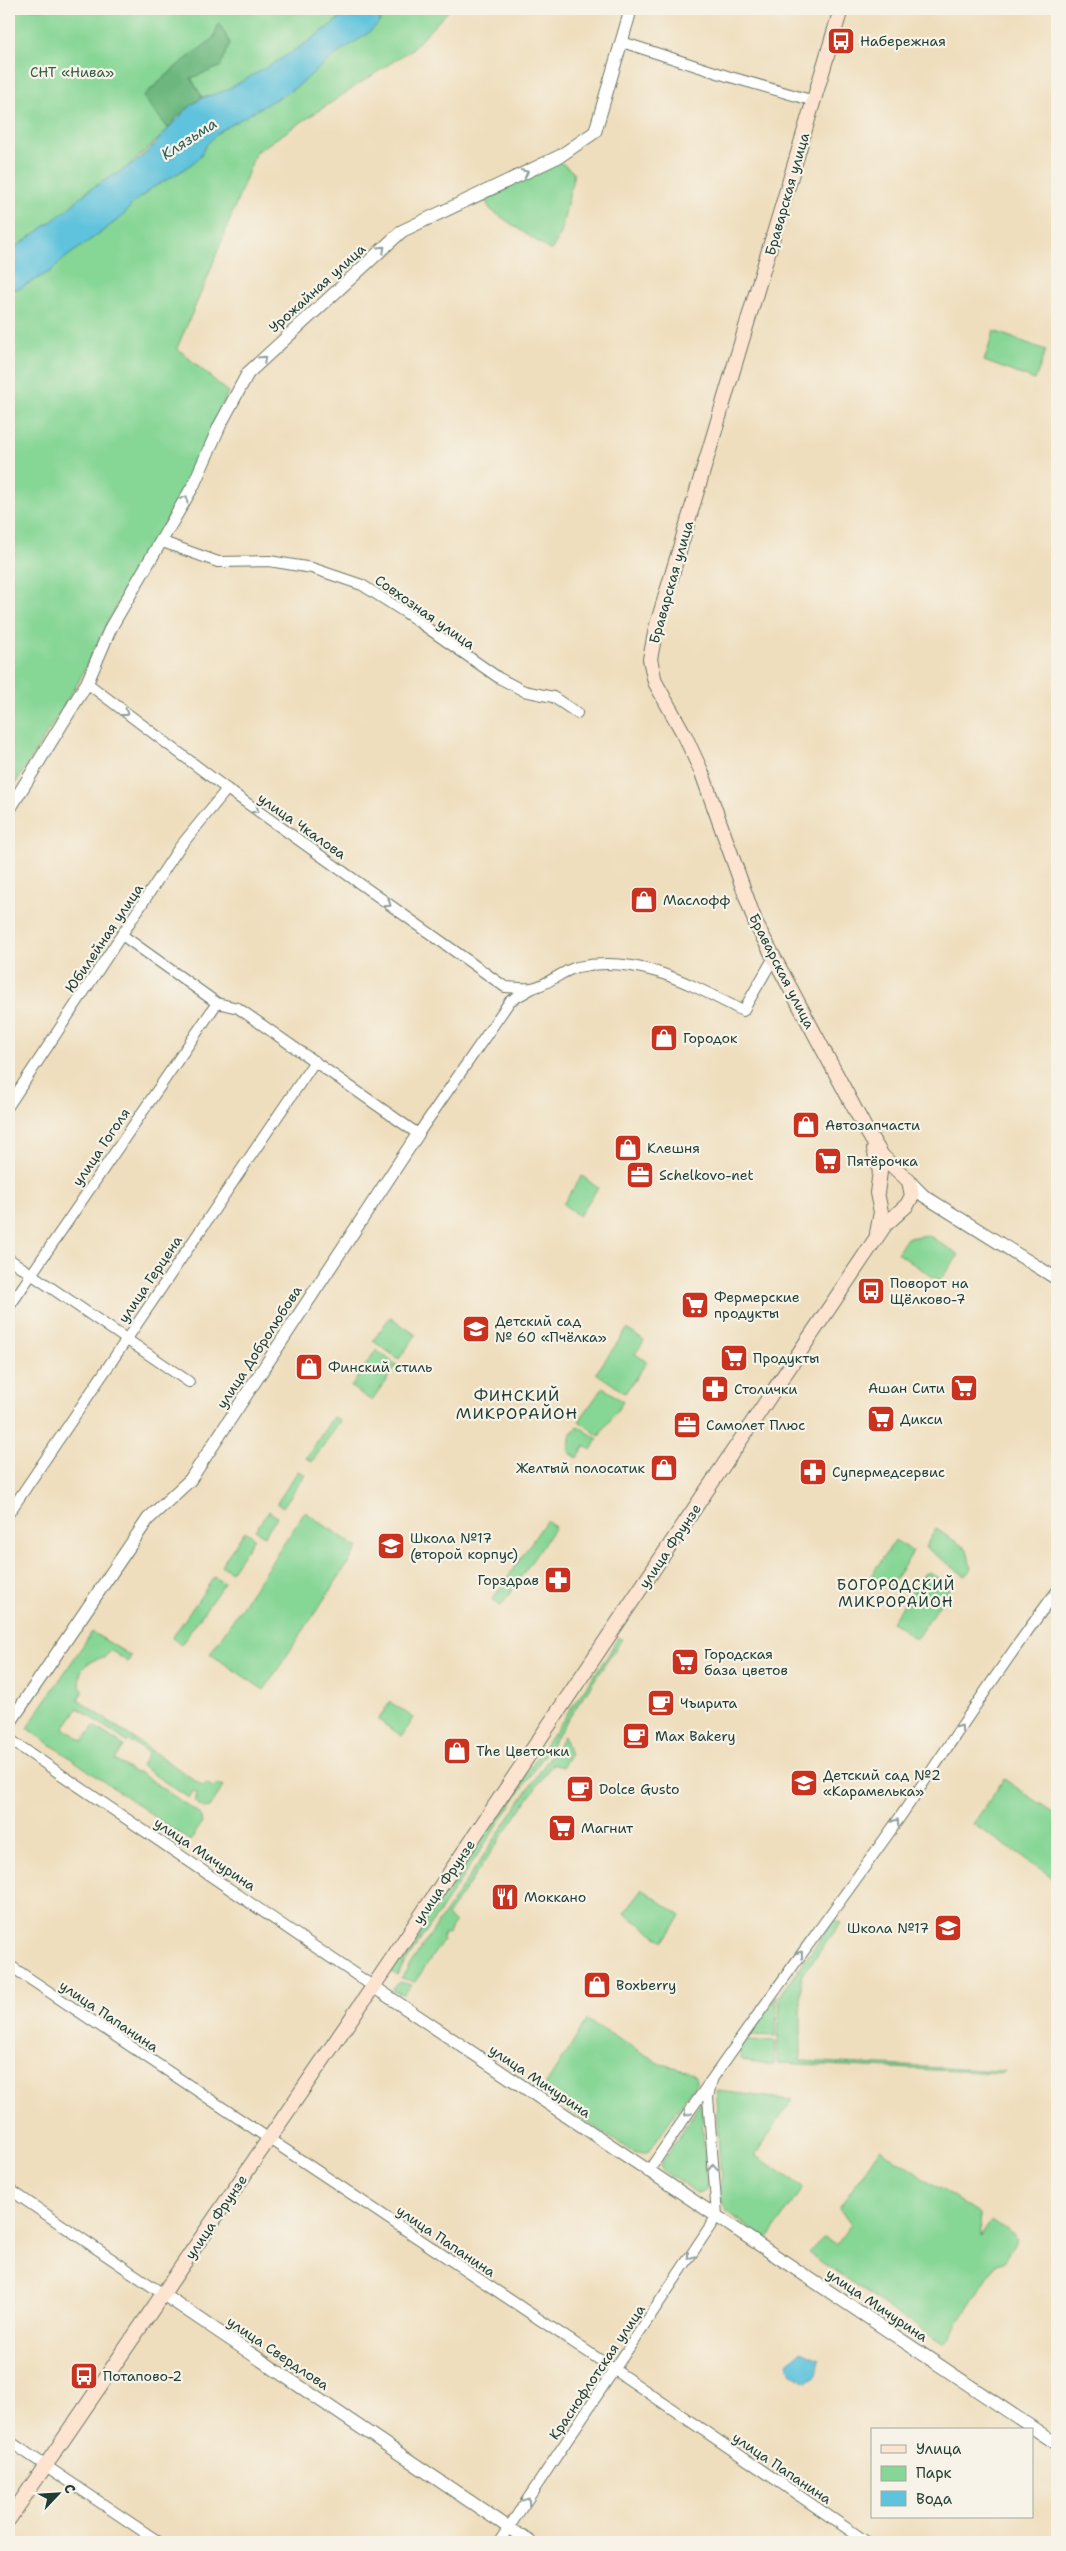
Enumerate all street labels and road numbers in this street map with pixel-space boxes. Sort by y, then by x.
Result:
street label: Браварская улица [761,130,813,258]
street label: Урожайная улица [265,240,369,336]
street label: Браварская улица [645,518,697,646]
street label: Совхозная улица [371,571,479,653]
street label: улица Чкалова [254,789,350,863]
street label: Юбилейная улица [61,880,147,996]
street label: Браварская улица [745,910,819,1032]
street label: улица Гоголя [68,1104,134,1190]
street label: улица Герцена [114,1232,186,1326]
street label: улица Добролюбова [212,1282,306,1412]
street label: улица Фрунзе [635,1500,705,1592]
street label: улица Мичурина [151,1813,260,1895]
street label: улица Фрунзе [409,1836,479,1928]
street label: улица Папанина [56,1976,162,2056]
street label: улица Мичурина [486,2040,595,2122]
street label: улица Фрунзе [181,2171,251,2263]
street label: улица Папанина [393,2201,499,2281]
street label: улица Мичурина [823,2264,932,2346]
street label: Краснофлотская улица [545,2301,649,2443]
street label: улица Свердлова [223,2312,333,2394]
street label: улица Папанина [729,2428,835,2508]

